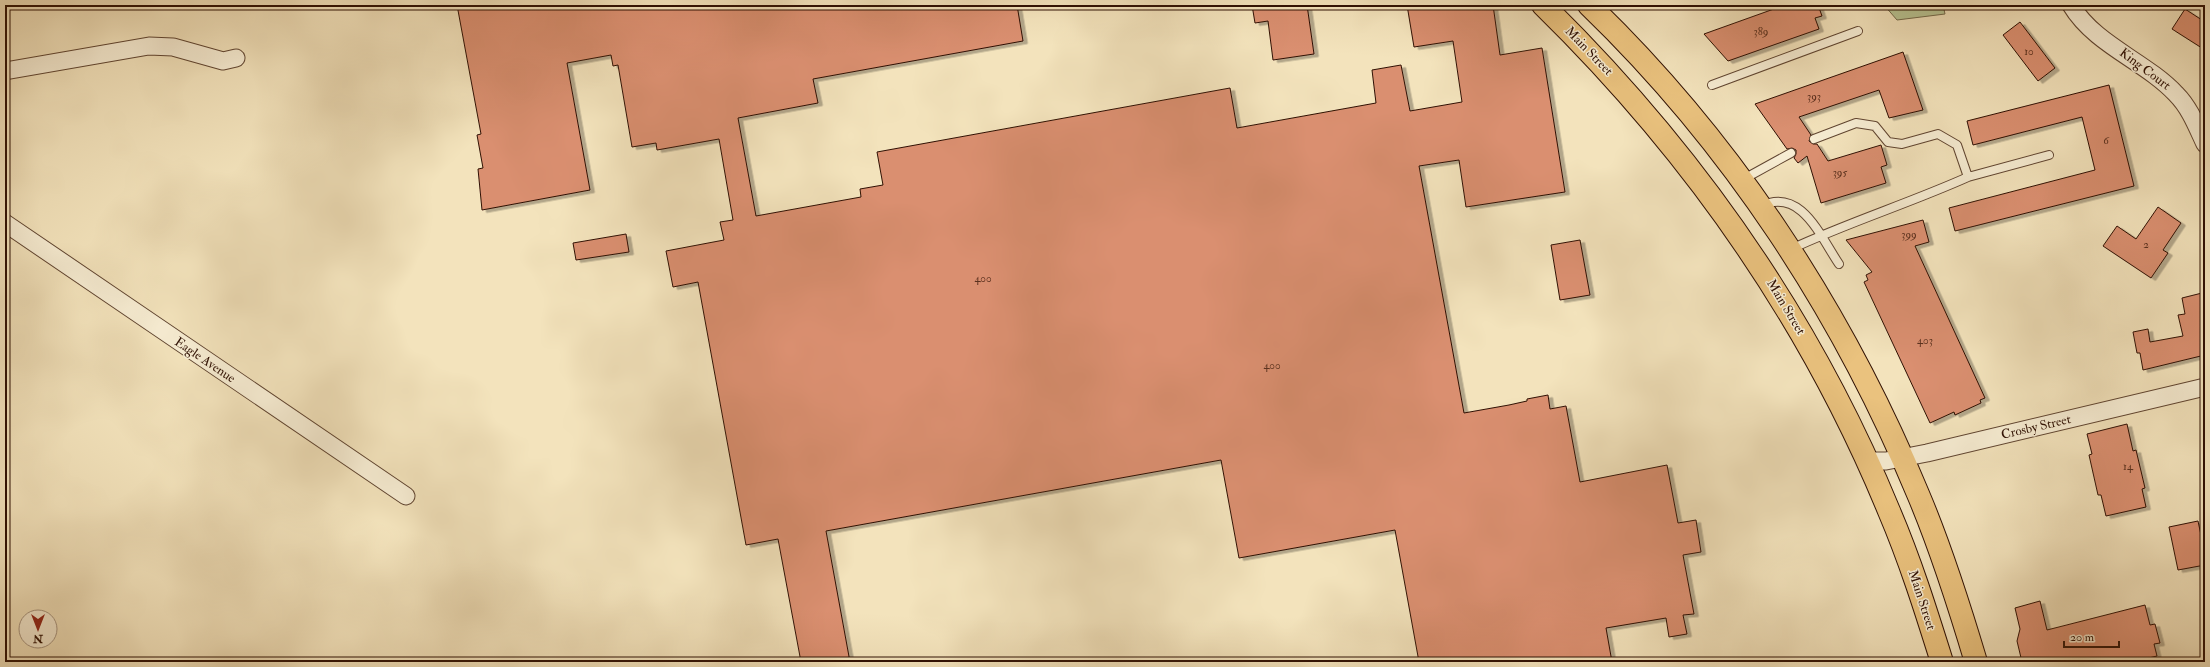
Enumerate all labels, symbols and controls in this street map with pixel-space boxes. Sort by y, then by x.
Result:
street label: Main Street [1562,23,1616,79]
house number: 389 [1753,25,1769,38]
house number: 10 [2024,45,2034,58]
street label: King Court [2116,45,2174,93]
house number: 393 [1807,90,1821,103]
house number: 6 [2103,134,2110,147]
house number: 395 [1833,166,1848,179]
house number: 399 [1901,228,1917,241]
house number: 2 [2143,238,2149,251]
house number: 400 [974,272,992,285]
street label: Main Street [1763,276,1809,338]
street label: Eagle Avenue [171,334,239,387]
house number: 403 [1917,334,1933,347]
house number: 400 [1263,359,1281,372]
street label: Crosby Street [2000,411,2073,444]
house number: 14 [2123,460,2134,473]
street label: Main Street [1905,568,1939,632]
north arrow [18,609,58,649]
scale bar [2064,623,2119,649]
text: 20 m [2070,630,2095,645]
text: N [32,632,44,645]

